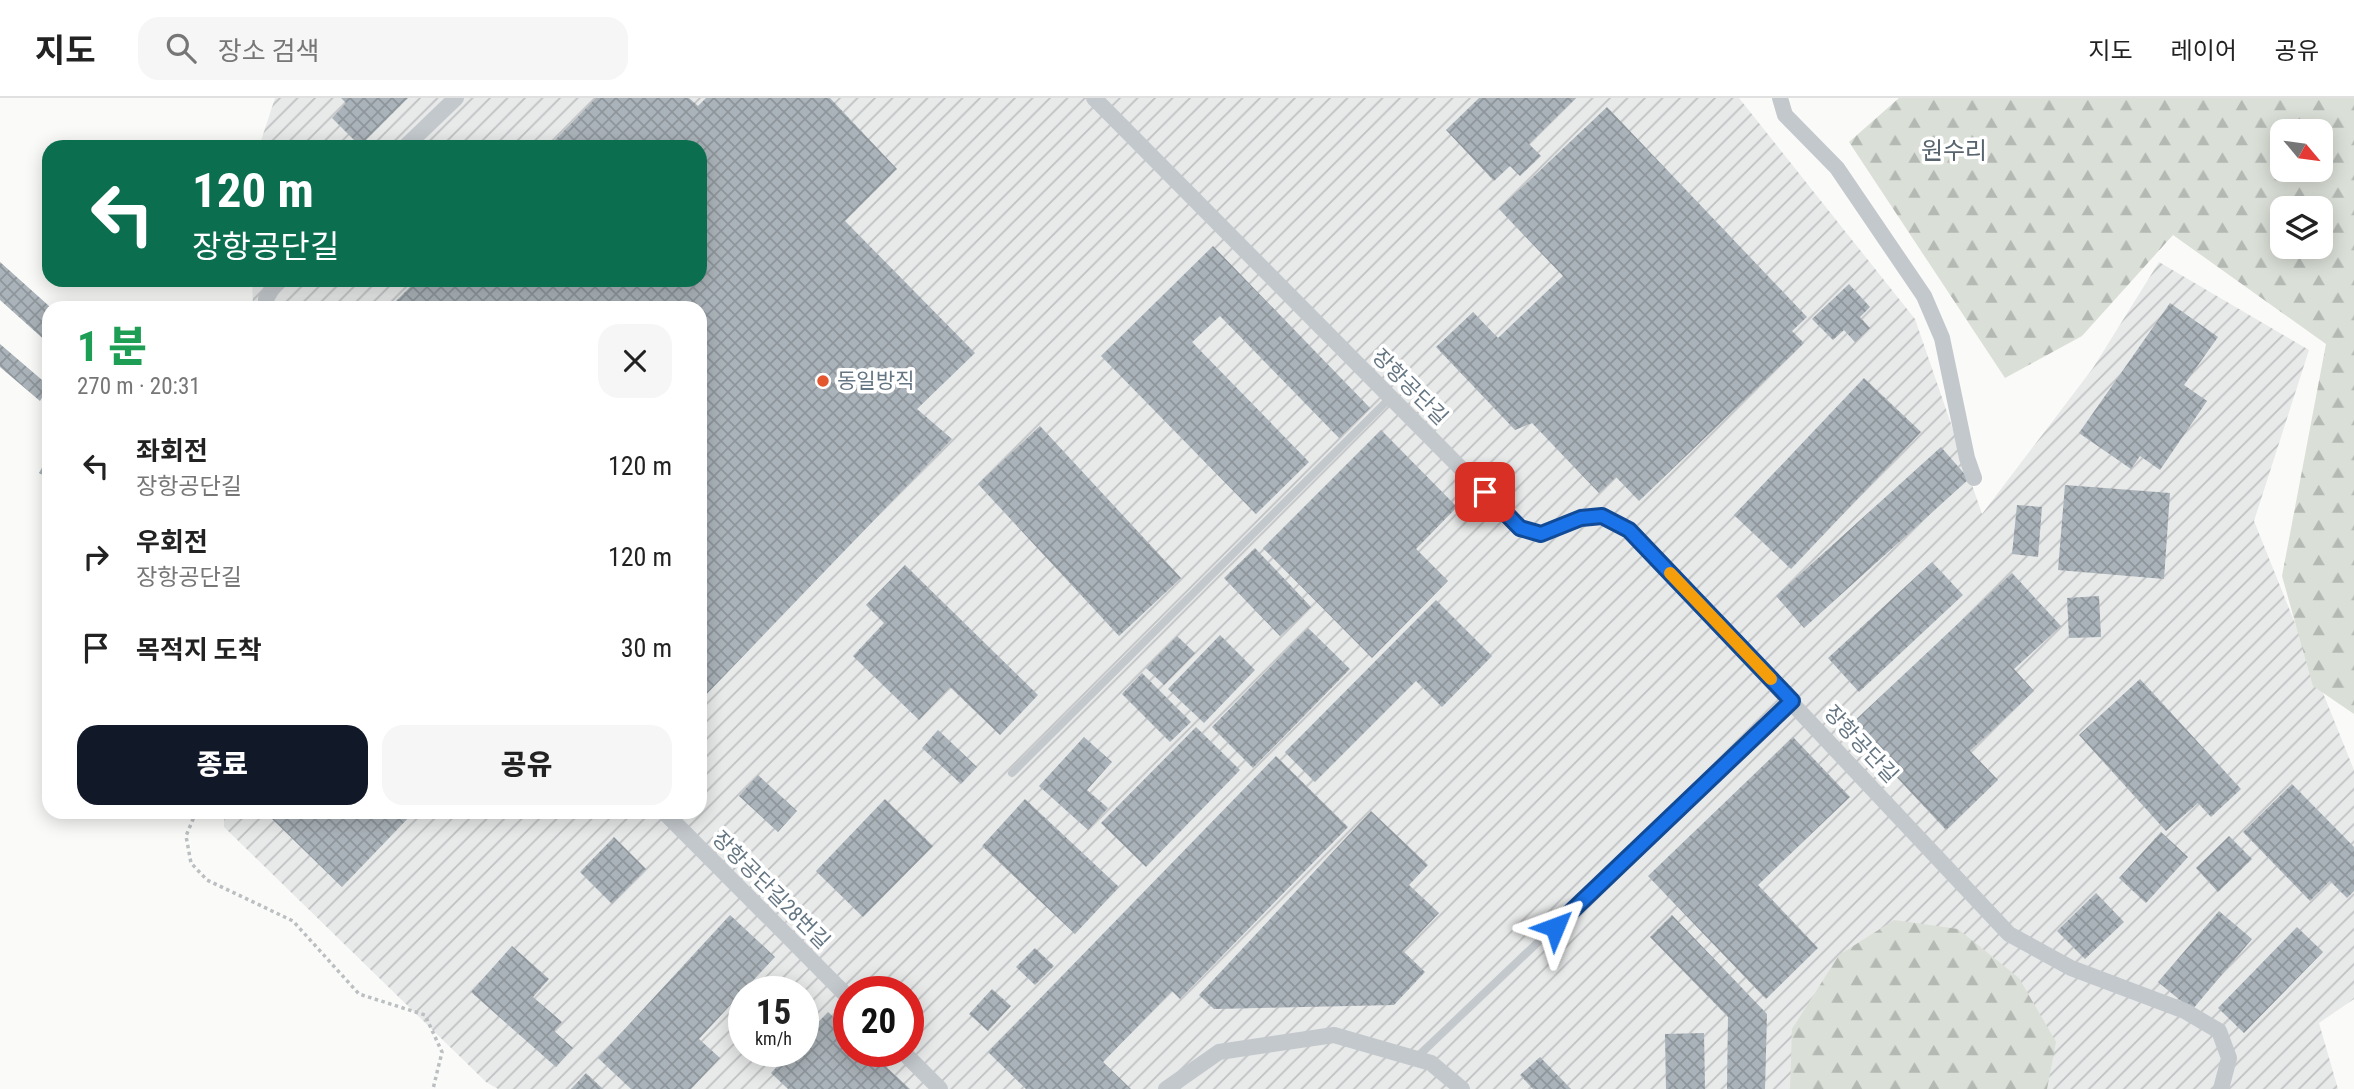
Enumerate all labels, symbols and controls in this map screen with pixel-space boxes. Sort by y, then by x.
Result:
search box [138,17,628,80]
icon: search [162,29,200,67]
text: 지도 [35,31,96,70]
text: 장소 검색 [218,36,319,66]
text: 지도 [2088,37,2133,65]
text: 레이어 [2171,37,2237,65]
text: 공유 [2275,37,2319,65]
north arrow [2270,119,2333,182]
map controls [2270,119,2333,259]
district label: 원수리 [1921,137,1987,165]
text: 120 m [192,162,314,219]
icon: left [77,168,168,259]
button: layers [2270,196,2333,259]
text: 장항공단길 [192,228,339,266]
text: 1 분 [77,322,147,371]
button: close [598,324,672,398]
street label: 장항공단길 [1367,344,1453,430]
place label: 동일방직 [837,369,914,393]
text: 270 m · 20:31 [77,373,201,400]
marker: 동일방직 [815,373,831,389]
text: 좌회전 [136,436,208,466]
icon: left [77,447,115,485]
text: 120 m [608,451,672,481]
pin [1455,462,1515,522]
text: 장항공단길 [136,473,242,500]
icon: arrive [1466,473,1504,511]
text: 우회전 [136,527,208,557]
icon: right [77,538,115,576]
text: 120 m [608,542,672,572]
text: 장항공단길 [136,564,242,591]
icon: arrive [77,629,115,667]
text: 30 m [621,633,672,663]
text: 목적지 도착 [136,635,262,665]
street label: 장항공단길 [1819,700,1903,788]
button: 종료 [77,725,368,805]
button: 공유 [382,725,672,805]
street label: 장항공단길28번길 [707,826,835,954]
position arrow [1518,890,1592,964]
speed limit sign: 20 [833,976,924,1067]
text: 15 [756,992,791,1033]
text: km/h [755,1028,792,1049]

